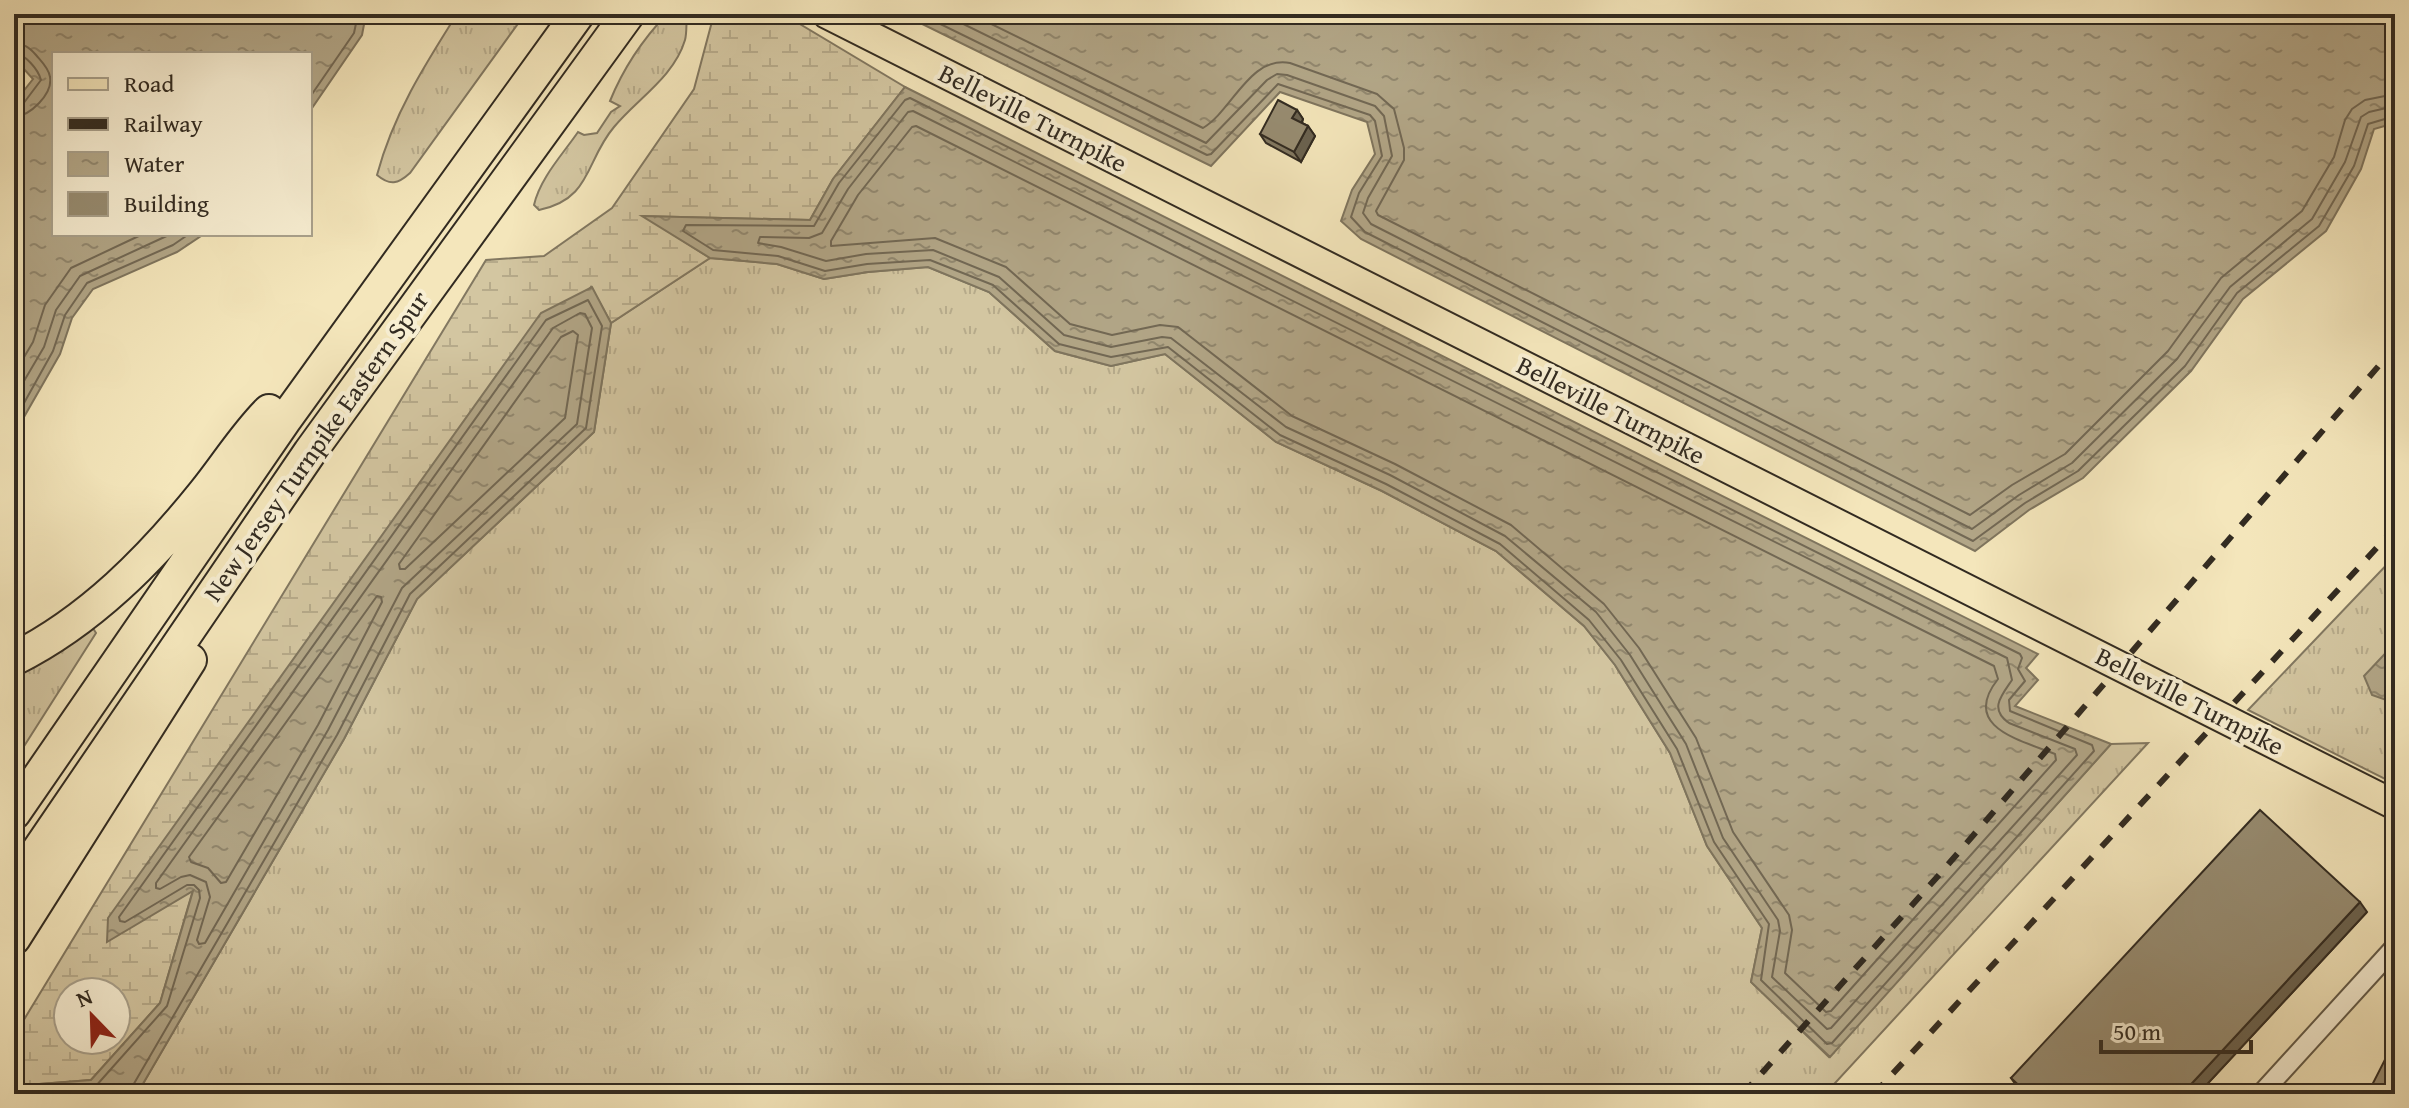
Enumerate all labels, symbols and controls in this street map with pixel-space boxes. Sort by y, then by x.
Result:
legend [52,52,312,236]
street label: Belleville Turnpike [932,53,1134,182]
text: Road [124,66,174,101]
text: Railway [124,106,203,141]
text: Water [124,146,185,181]
text: Building [124,186,209,221]
street label: New Jersey Turnpike Eastern Spur [193,282,438,609]
street label: Belleville Turnpike [1510,345,1712,474]
street label: Belleville Turnpike [2089,636,2291,765]
north arrow [52,976,132,1056]
text: N [71,980,97,1015]
scale bar [2101,1004,2251,1054]
text: 50 m [2113,1014,2161,1049]

